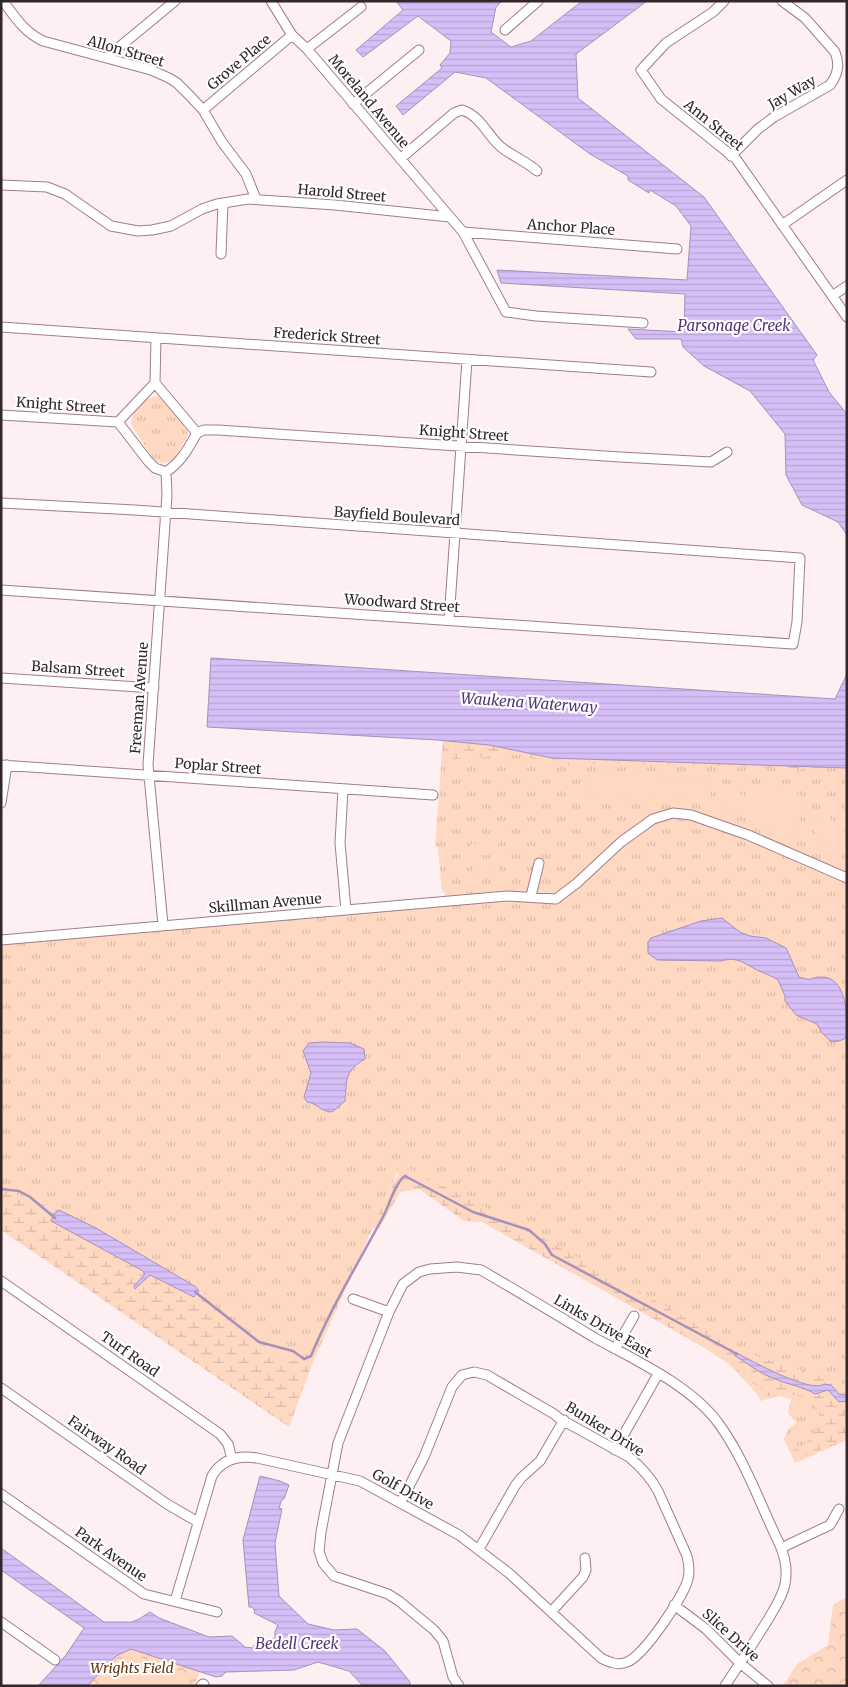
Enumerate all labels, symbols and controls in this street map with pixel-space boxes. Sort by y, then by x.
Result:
street label: Grove Place [204,30,274,94]
street label: Allon Street [84,31,167,71]
street label: Moreland Avenue [324,50,414,152]
street label: Jay Way [764,71,820,113]
street label: Ann Street [680,95,748,155]
street label: Harold Street [297,180,388,206]
street label: Anchor Place [525,215,616,239]
water label: Parsonage Creek [678,316,791,335]
street label: Frederick Street [273,323,382,349]
street label: Knight Street [16,393,107,417]
street label: Knight Street [419,421,510,445]
street label: Bayfield Boulevard [333,503,461,529]
street label: Woodward Street [343,590,461,616]
street label: Freeman Avenue [126,641,152,755]
street label: Balsam Street [31,657,126,681]
water label: Waukena Waterway [460,688,598,717]
street label: Poplar Street [174,754,263,778]
street label: Skillman Avenue [208,889,322,917]
street label: Links Drive East [551,1291,656,1362]
street label: Turf Road [97,1327,163,1381]
street label: Bunker Drive [562,1398,648,1460]
street label: Fairway Road [64,1411,150,1479]
street label: Golf Drive [369,1465,437,1513]
street label: Park Avenue [72,1523,150,1585]
street label: Slice Drive [699,1605,763,1665]
water label: Bedell Creek [255,1634,339,1653]
park label: Wrights Field [90,1659,174,1677]

